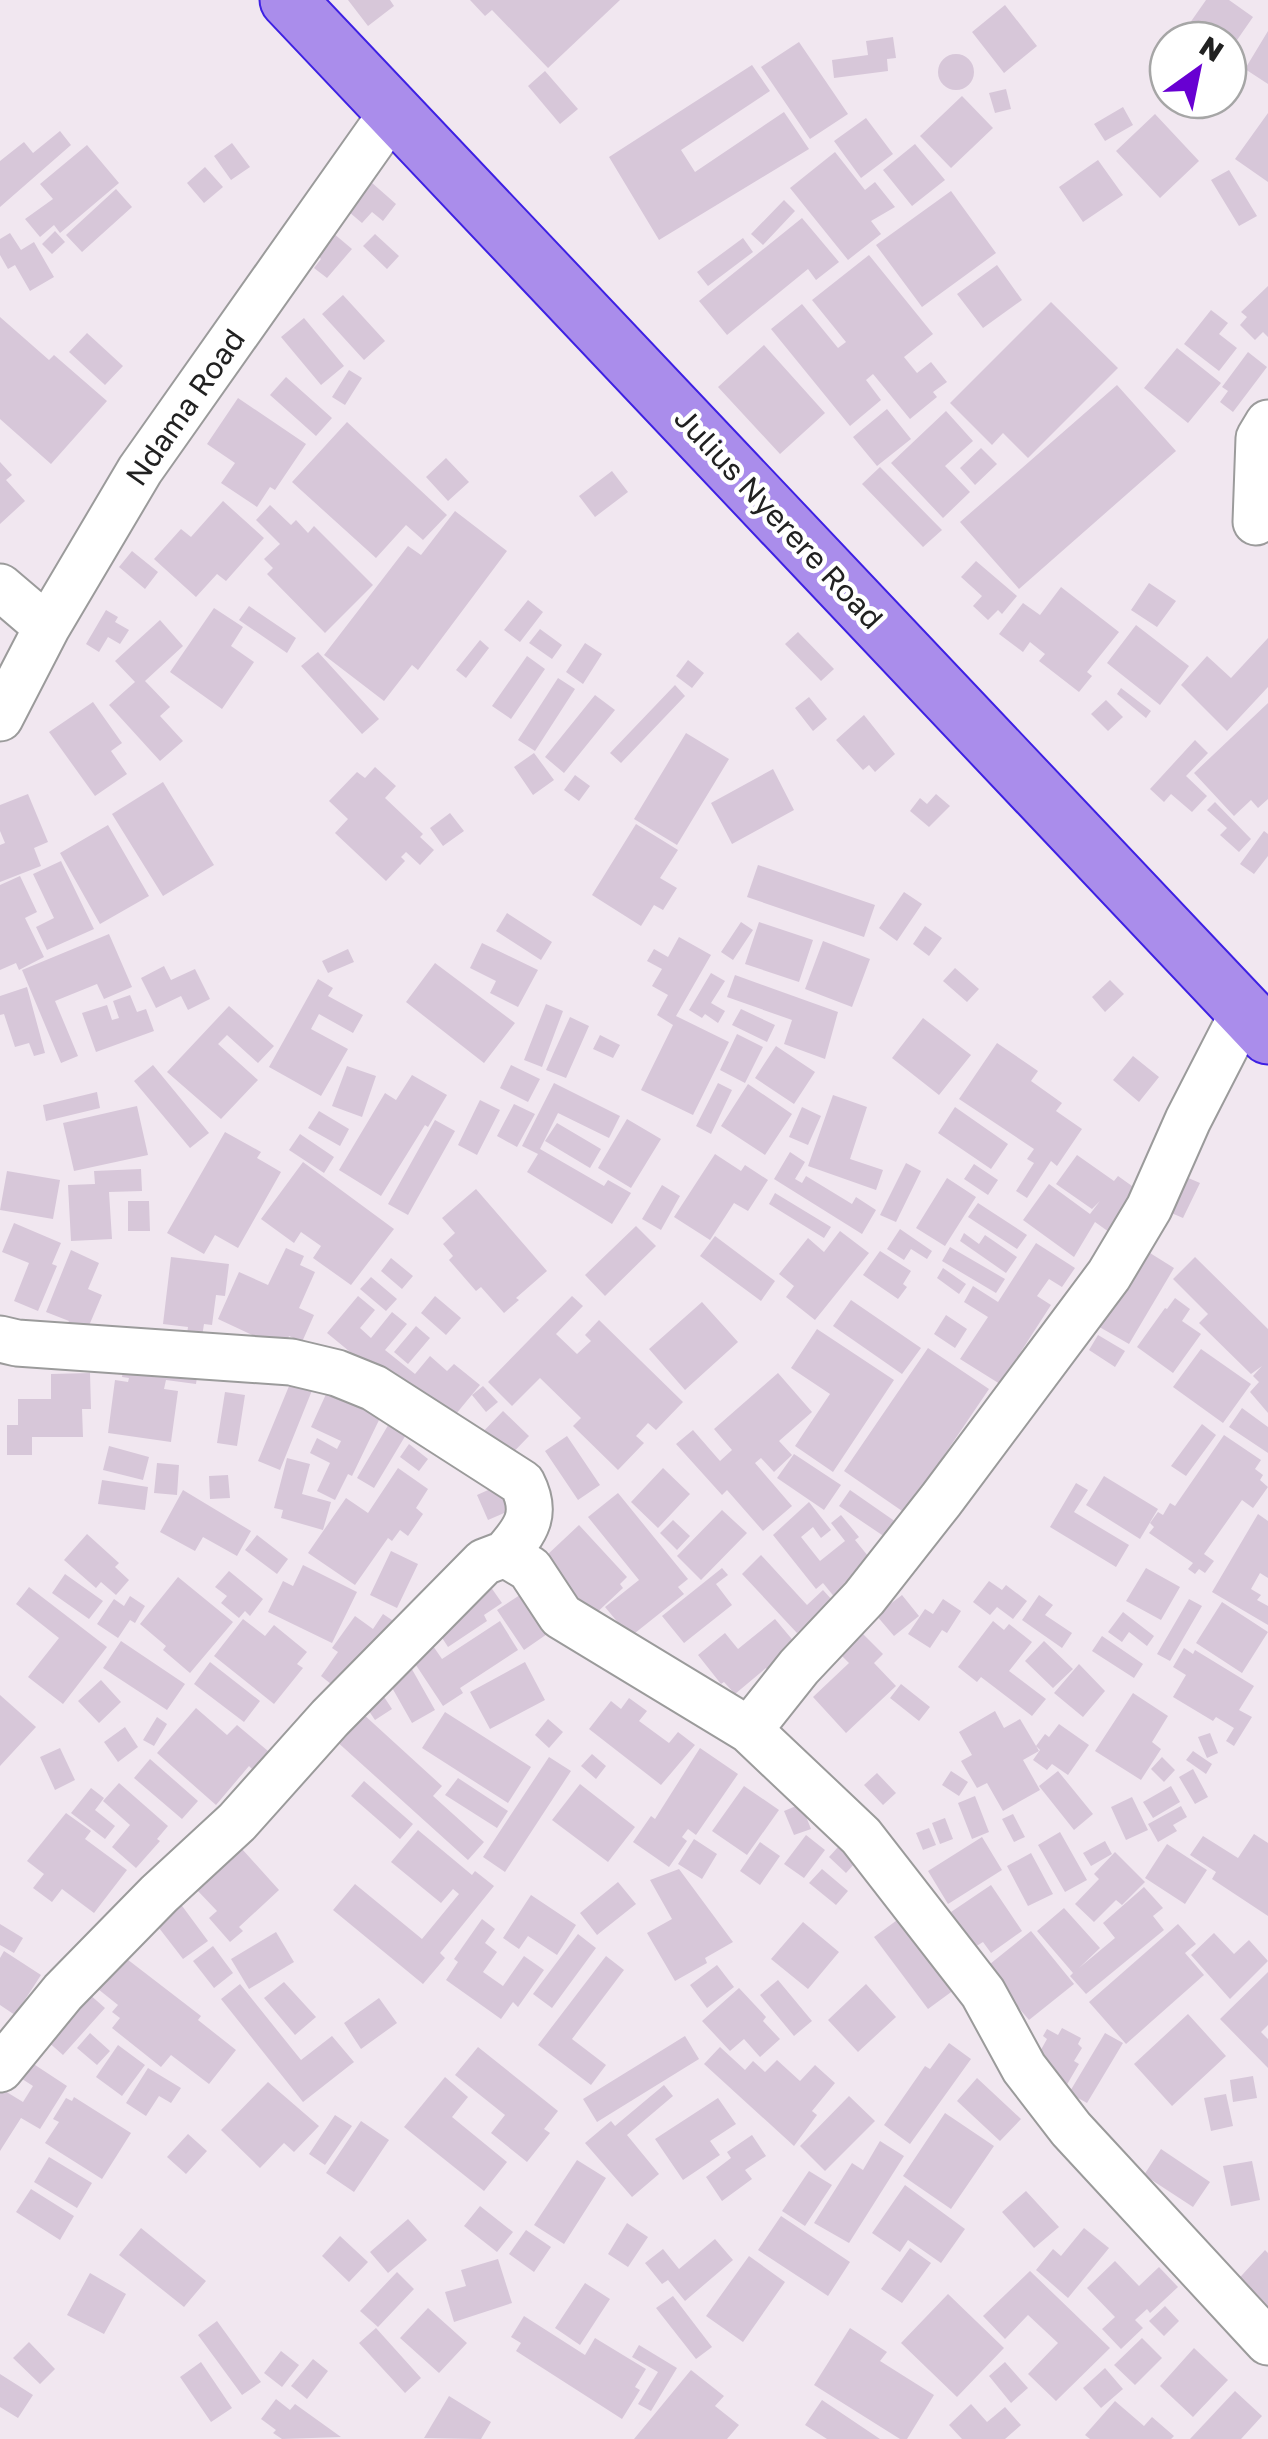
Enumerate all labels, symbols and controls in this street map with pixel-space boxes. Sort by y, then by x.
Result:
north arrow [1148,20,1248,120]
text: N [1194,29,1230,68]
street label: Ndama Road [118,322,252,492]
street label: Julius Nyerere Road [667,400,891,636]

